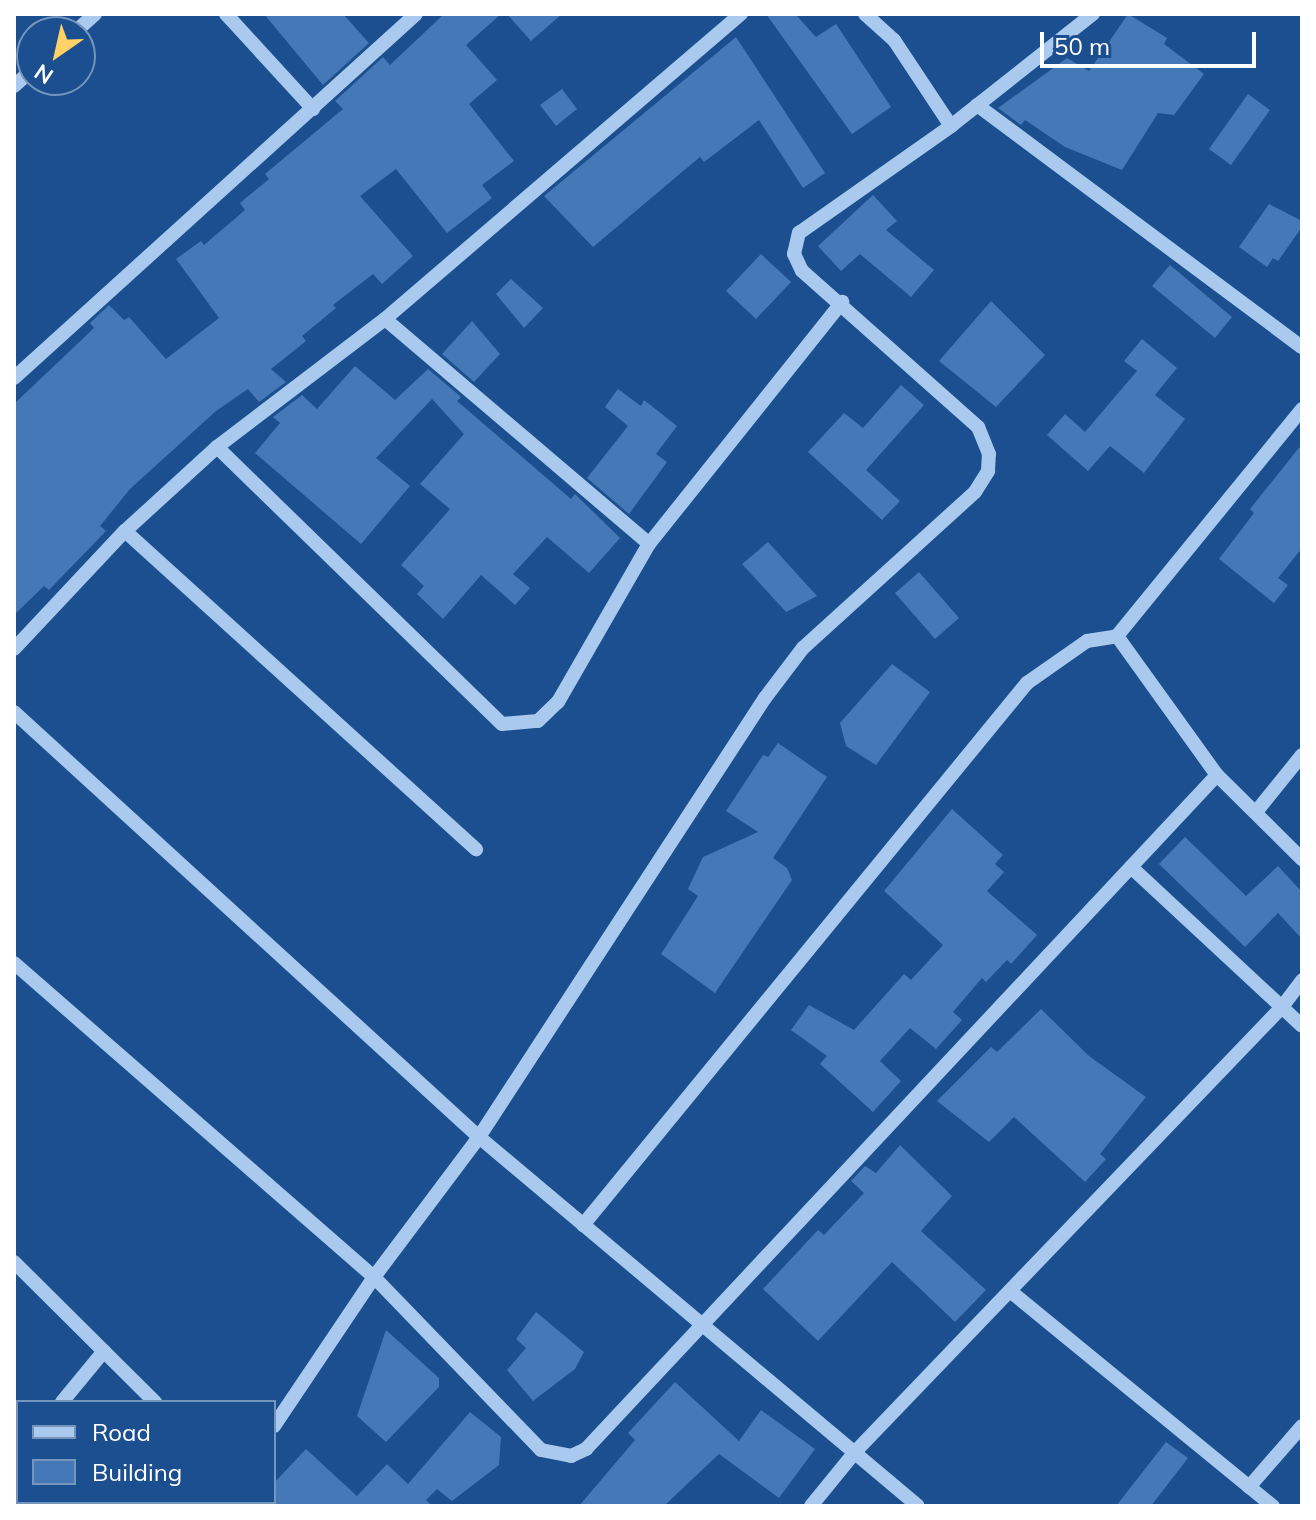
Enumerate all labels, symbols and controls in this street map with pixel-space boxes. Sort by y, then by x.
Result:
north arrow [16,16,96,96]
scale bar [1044,16,1260,66]
text: 50 m [1054,31,1110,61]
text: N [29,58,58,90]
legend [16,1400,276,1504]
text: Road [92,1417,151,1447]
text: Building [92,1457,182,1487]

